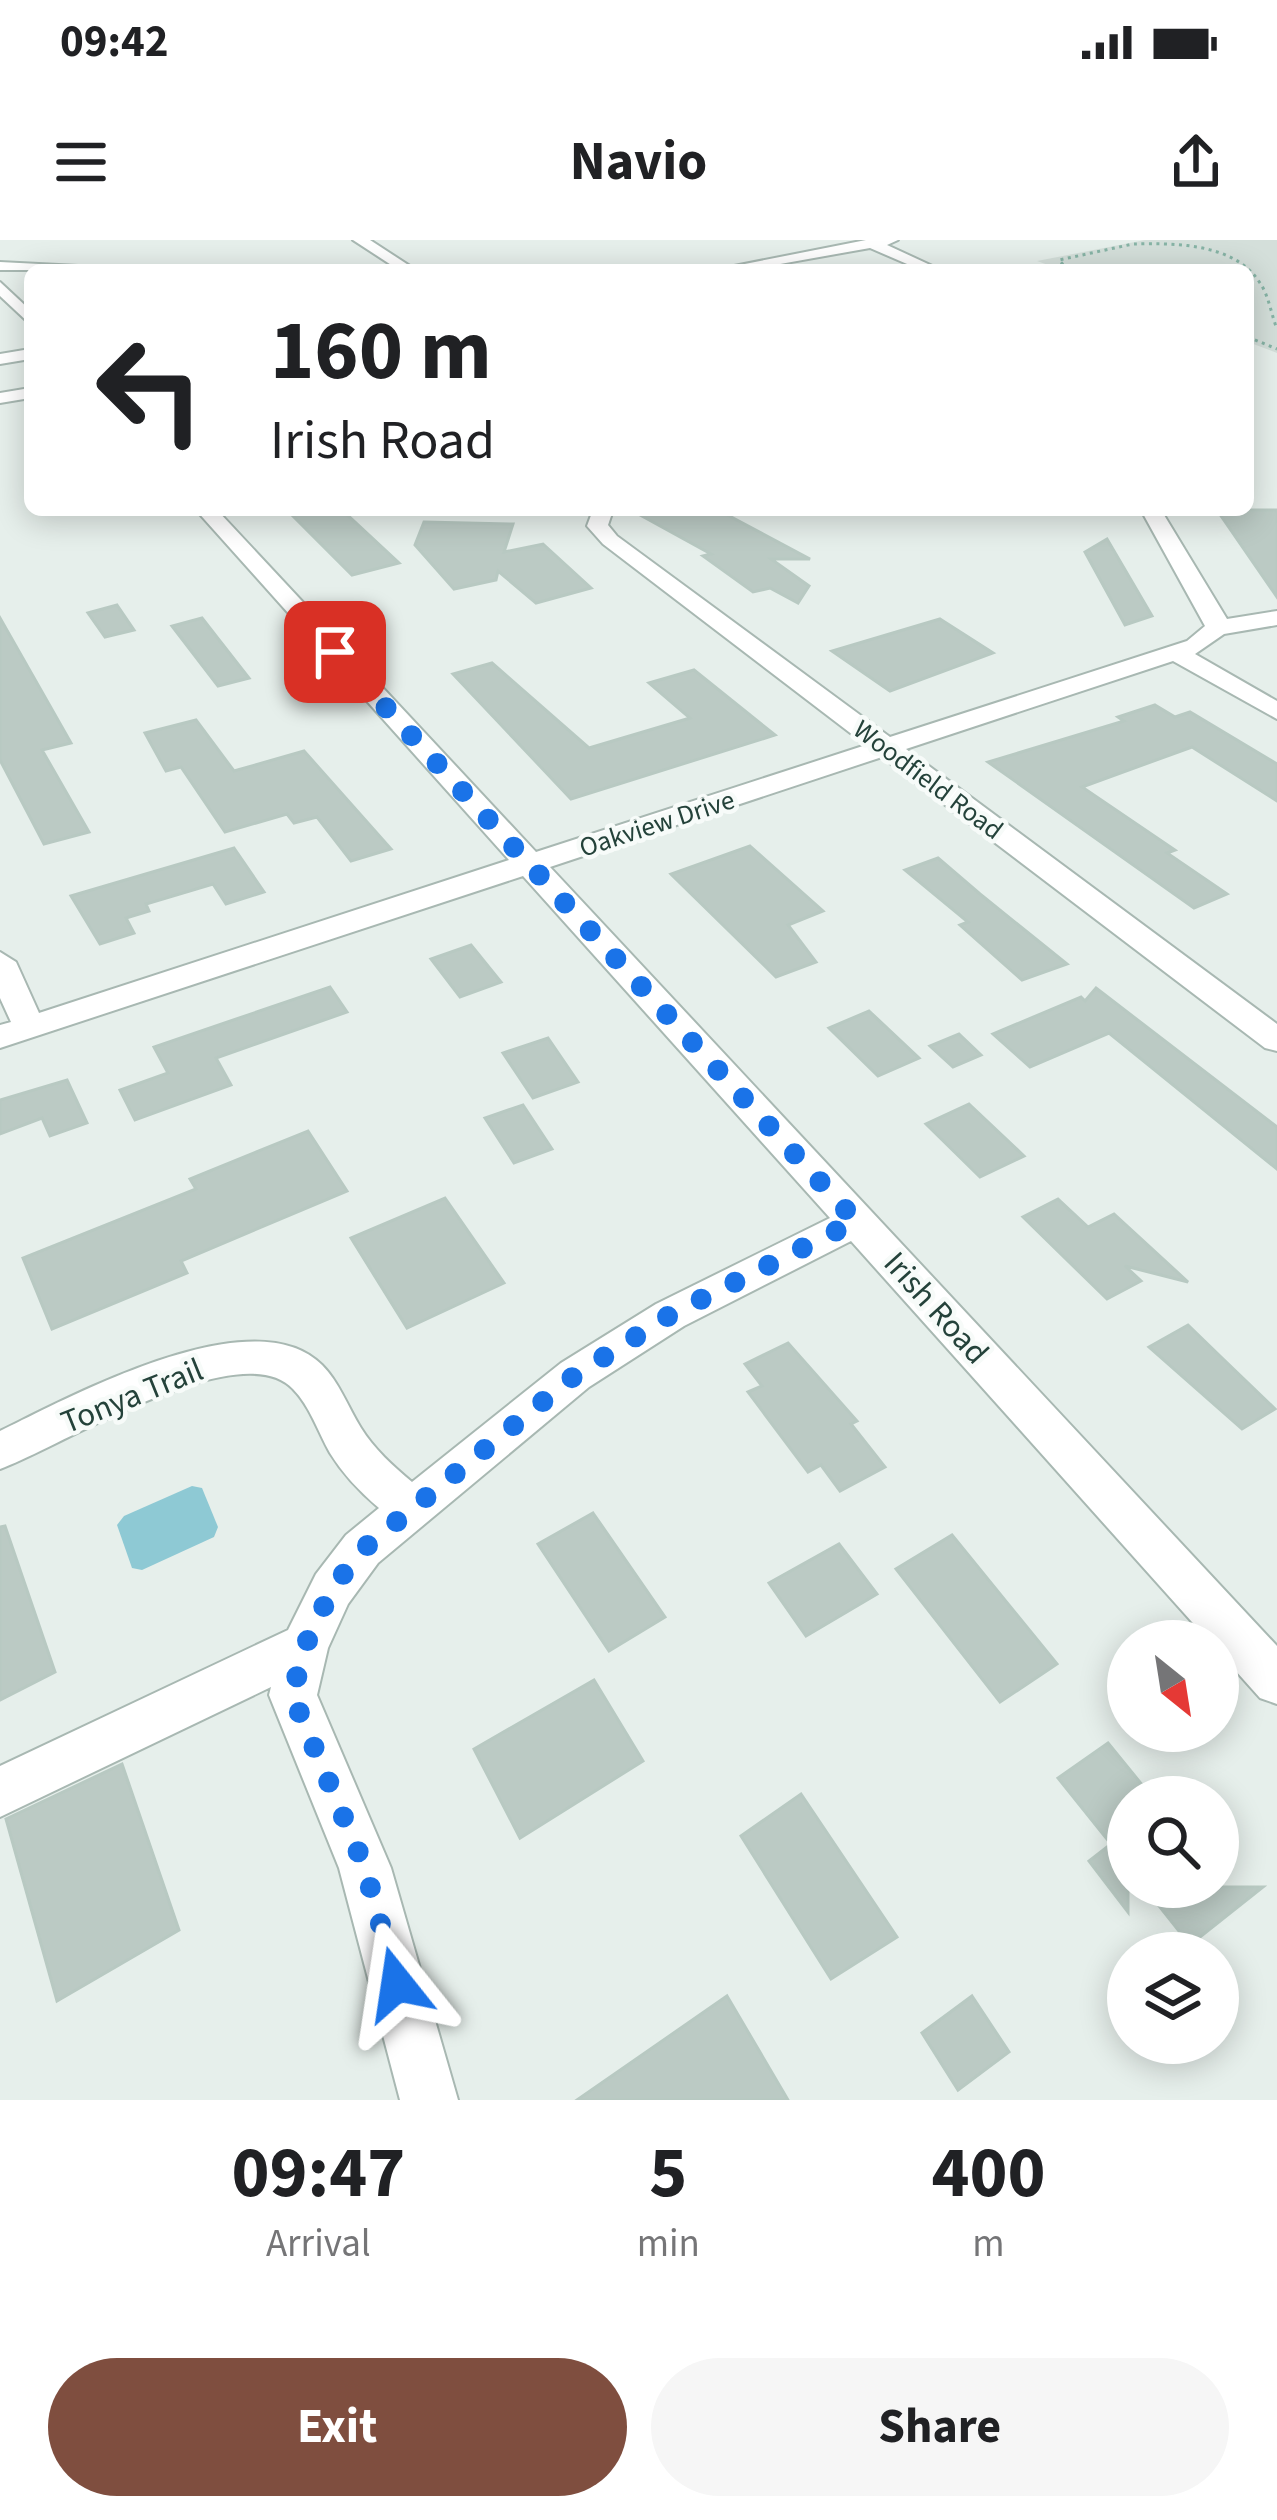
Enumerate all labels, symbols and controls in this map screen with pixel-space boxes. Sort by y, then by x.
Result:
text: 09:42 [60,10,169,74]
text: Navio [570,124,707,201]
icon: menu [48,129,114,195]
icon: share [1163,129,1229,195]
text: 160 m [270,292,492,412]
icon: left [72,312,228,468]
text: Irish Road [270,403,495,480]
pin [284,601,386,703]
icon: arrive [302,619,368,685]
street label: Woodfield Road [845,711,1011,849]
street label: Oakview Drive [574,781,740,867]
street label: Irish Road [873,1241,999,1375]
street label: Tonya Trail [54,1346,210,1446]
north arrow [1107,1620,1239,1752]
map controls [1107,1620,1239,2064]
button: search [1107,1776,1239,1908]
position arrow [334,1921,460,2047]
button: layers [1107,1932,1239,2064]
text: 09:47 [232,2122,405,2225]
text: 5 [649,2122,687,2225]
text: 400 [931,2122,1046,2225]
text: Arrival [266,2216,371,2272]
text: min [637,2216,700,2272]
text: m [972,2216,1005,2272]
button: Exit [48,2358,627,2496]
button: Share [651,2358,1229,2496]

